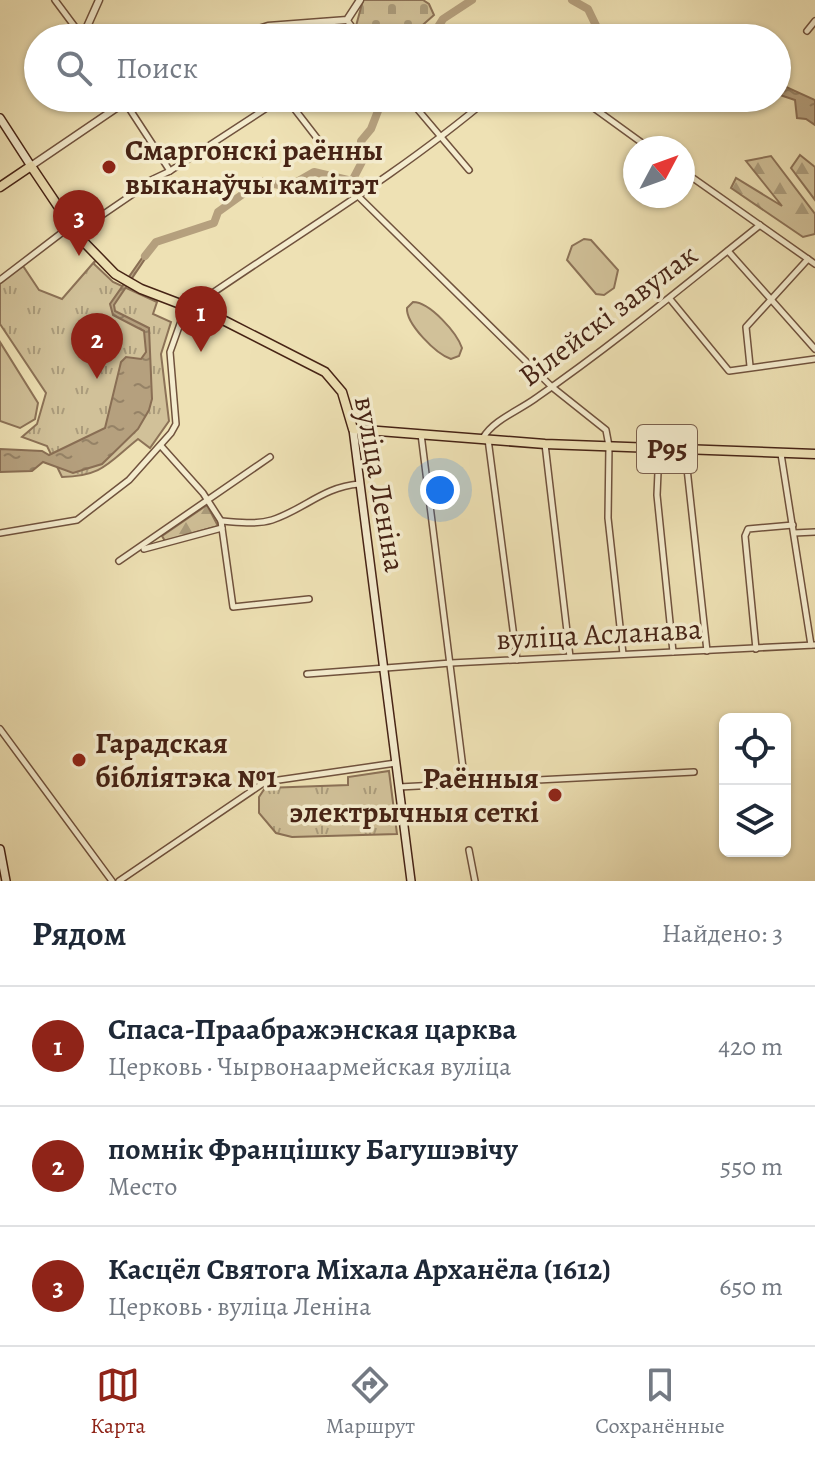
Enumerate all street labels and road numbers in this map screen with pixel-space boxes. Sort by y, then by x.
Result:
street label: Вілейскі завулак [510,235,706,395]
street label: вуліца Леніна [345,393,415,575]
road number: Р95 [637,425,697,473]
street label: вуліца Асланава [495,609,703,659]

